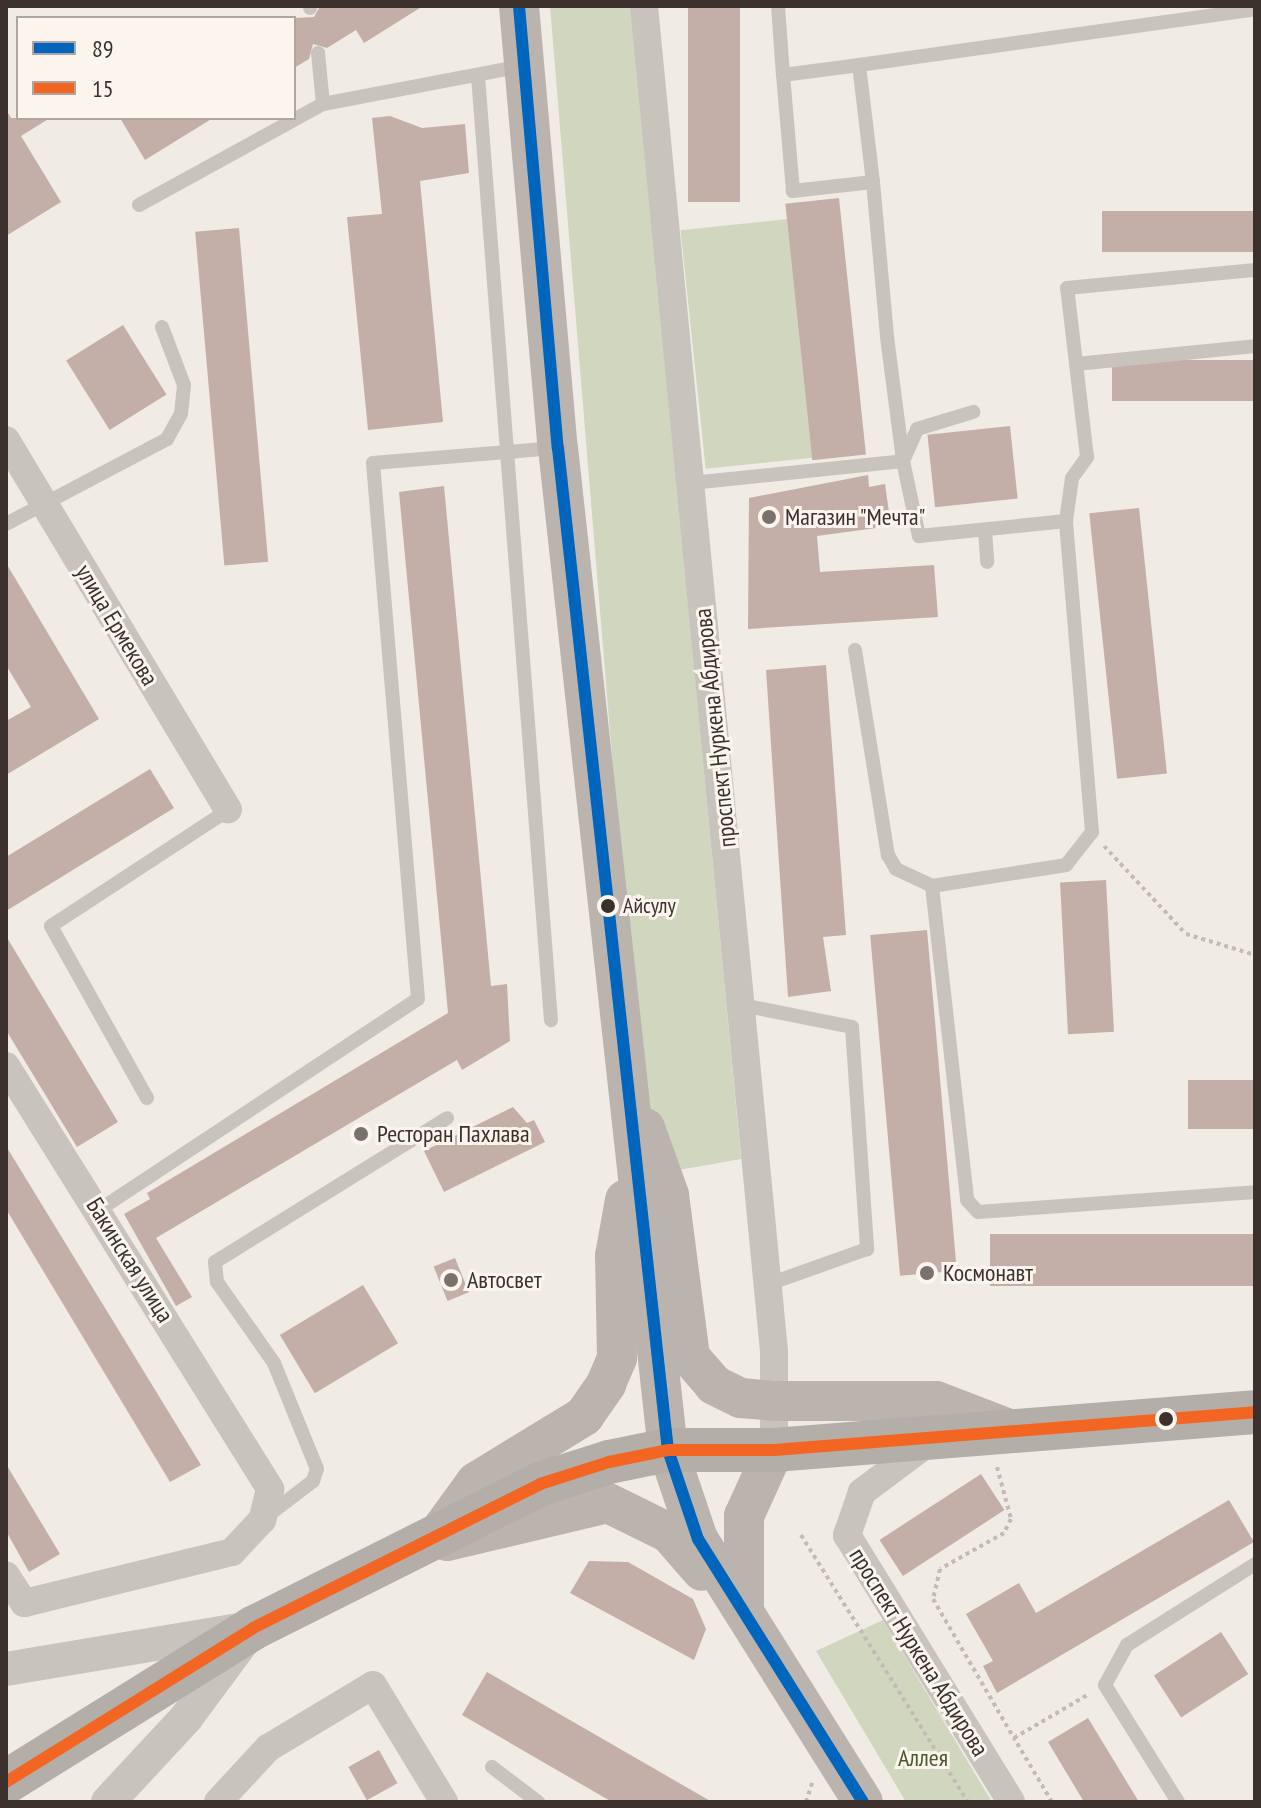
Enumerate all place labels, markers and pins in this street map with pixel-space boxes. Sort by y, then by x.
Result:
place label: Магазин "Мечта" [785,503,927,531]
marker: Магазин "Мечта" [760,508,778,526]
place label: Айсулу [623,893,676,919]
marker: Айсулу [600,898,616,914]
place label: Ресторан Пахлава [377,1120,530,1148]
marker: Ресторан Пахлава [352,1125,370,1143]
place label: Космонавт [943,1259,1033,1287]
marker: Космонавт [918,1264,936,1282]
place label: Автосвет [467,1266,542,1294]
marker: Автосвет [442,1271,460,1289]
unlabelled marker [1158,1411,1174,1427]

